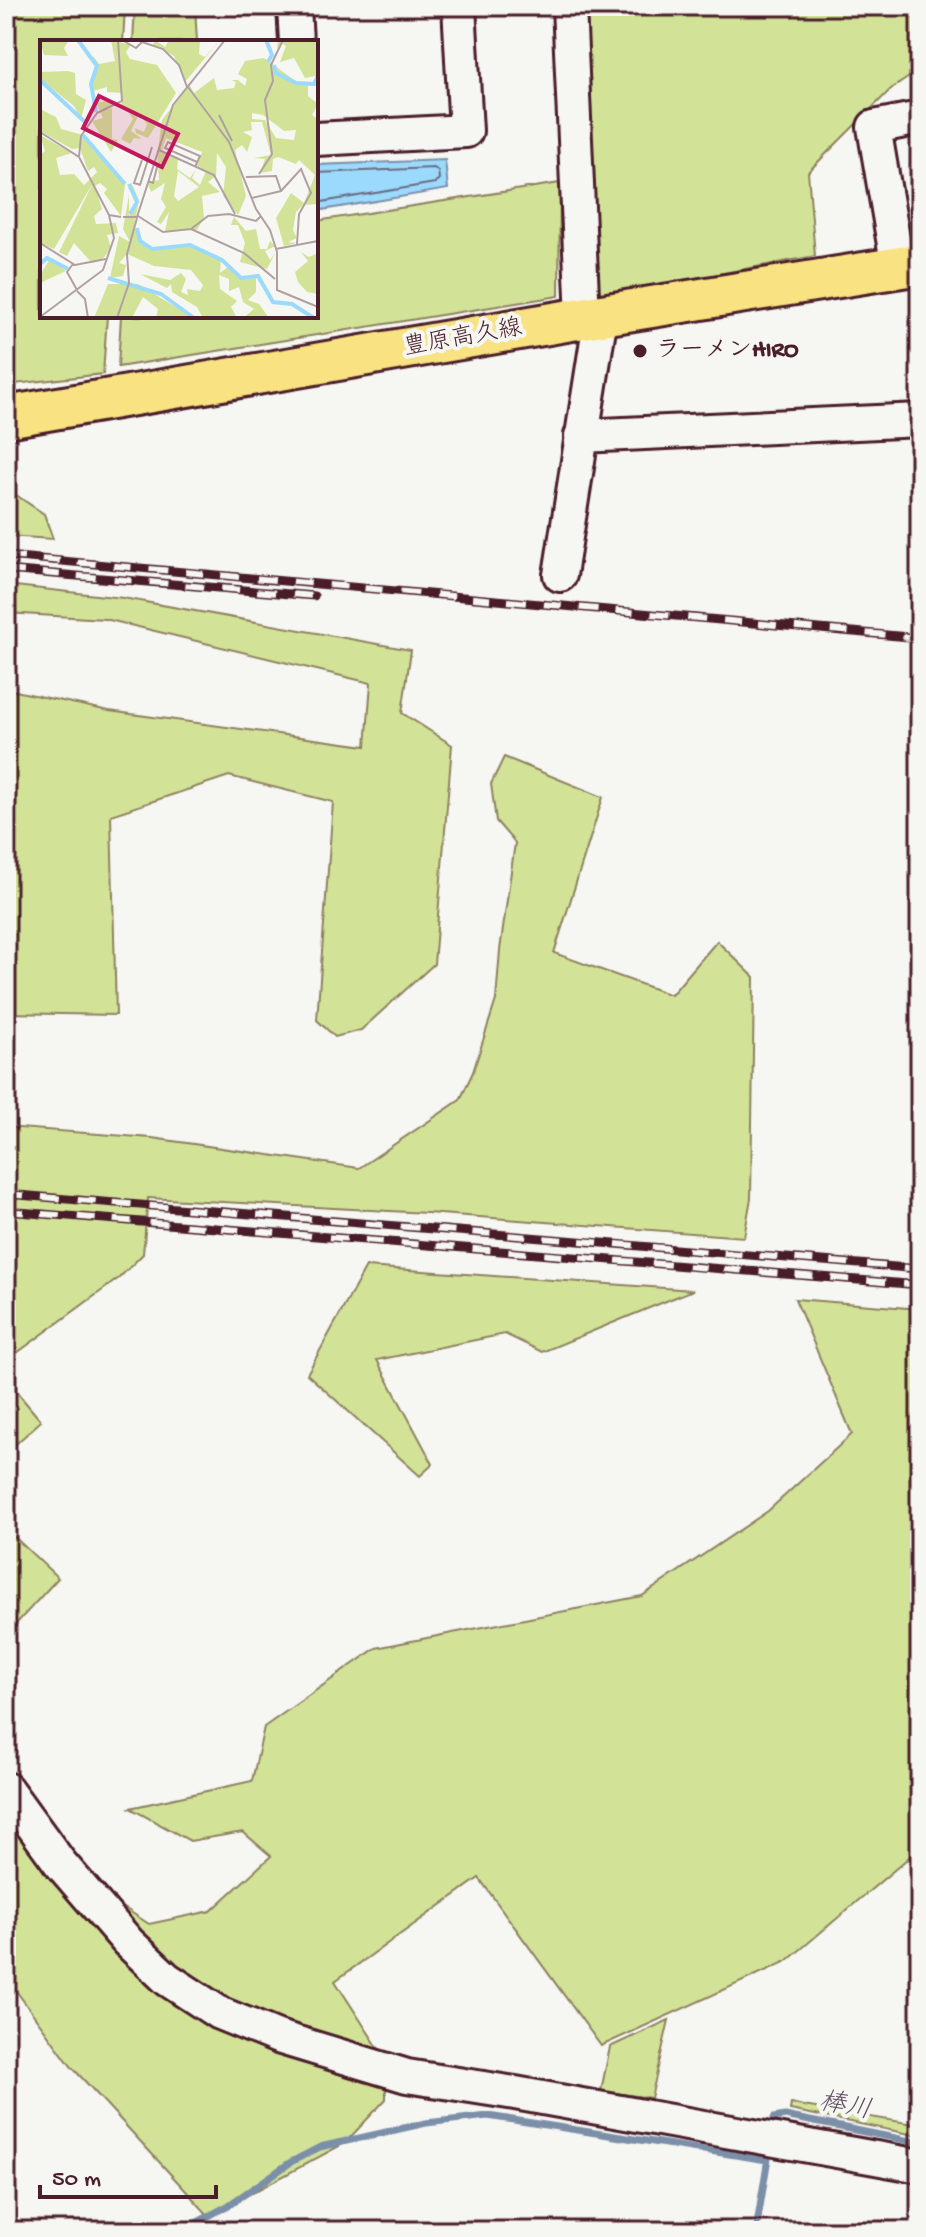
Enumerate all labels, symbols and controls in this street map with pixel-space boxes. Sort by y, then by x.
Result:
inset map [40,40,318,318]
street label: 豊原高久線 [401,313,525,364]
place label: ラーメンHIRO [656,337,799,366]
marker: ラーメンHIRO [631,342,649,360]
water label: 棒川 [817,2086,874,2128]
scale bar [40,2149,216,2199]
text: 50 m [52,2166,101,2195]

